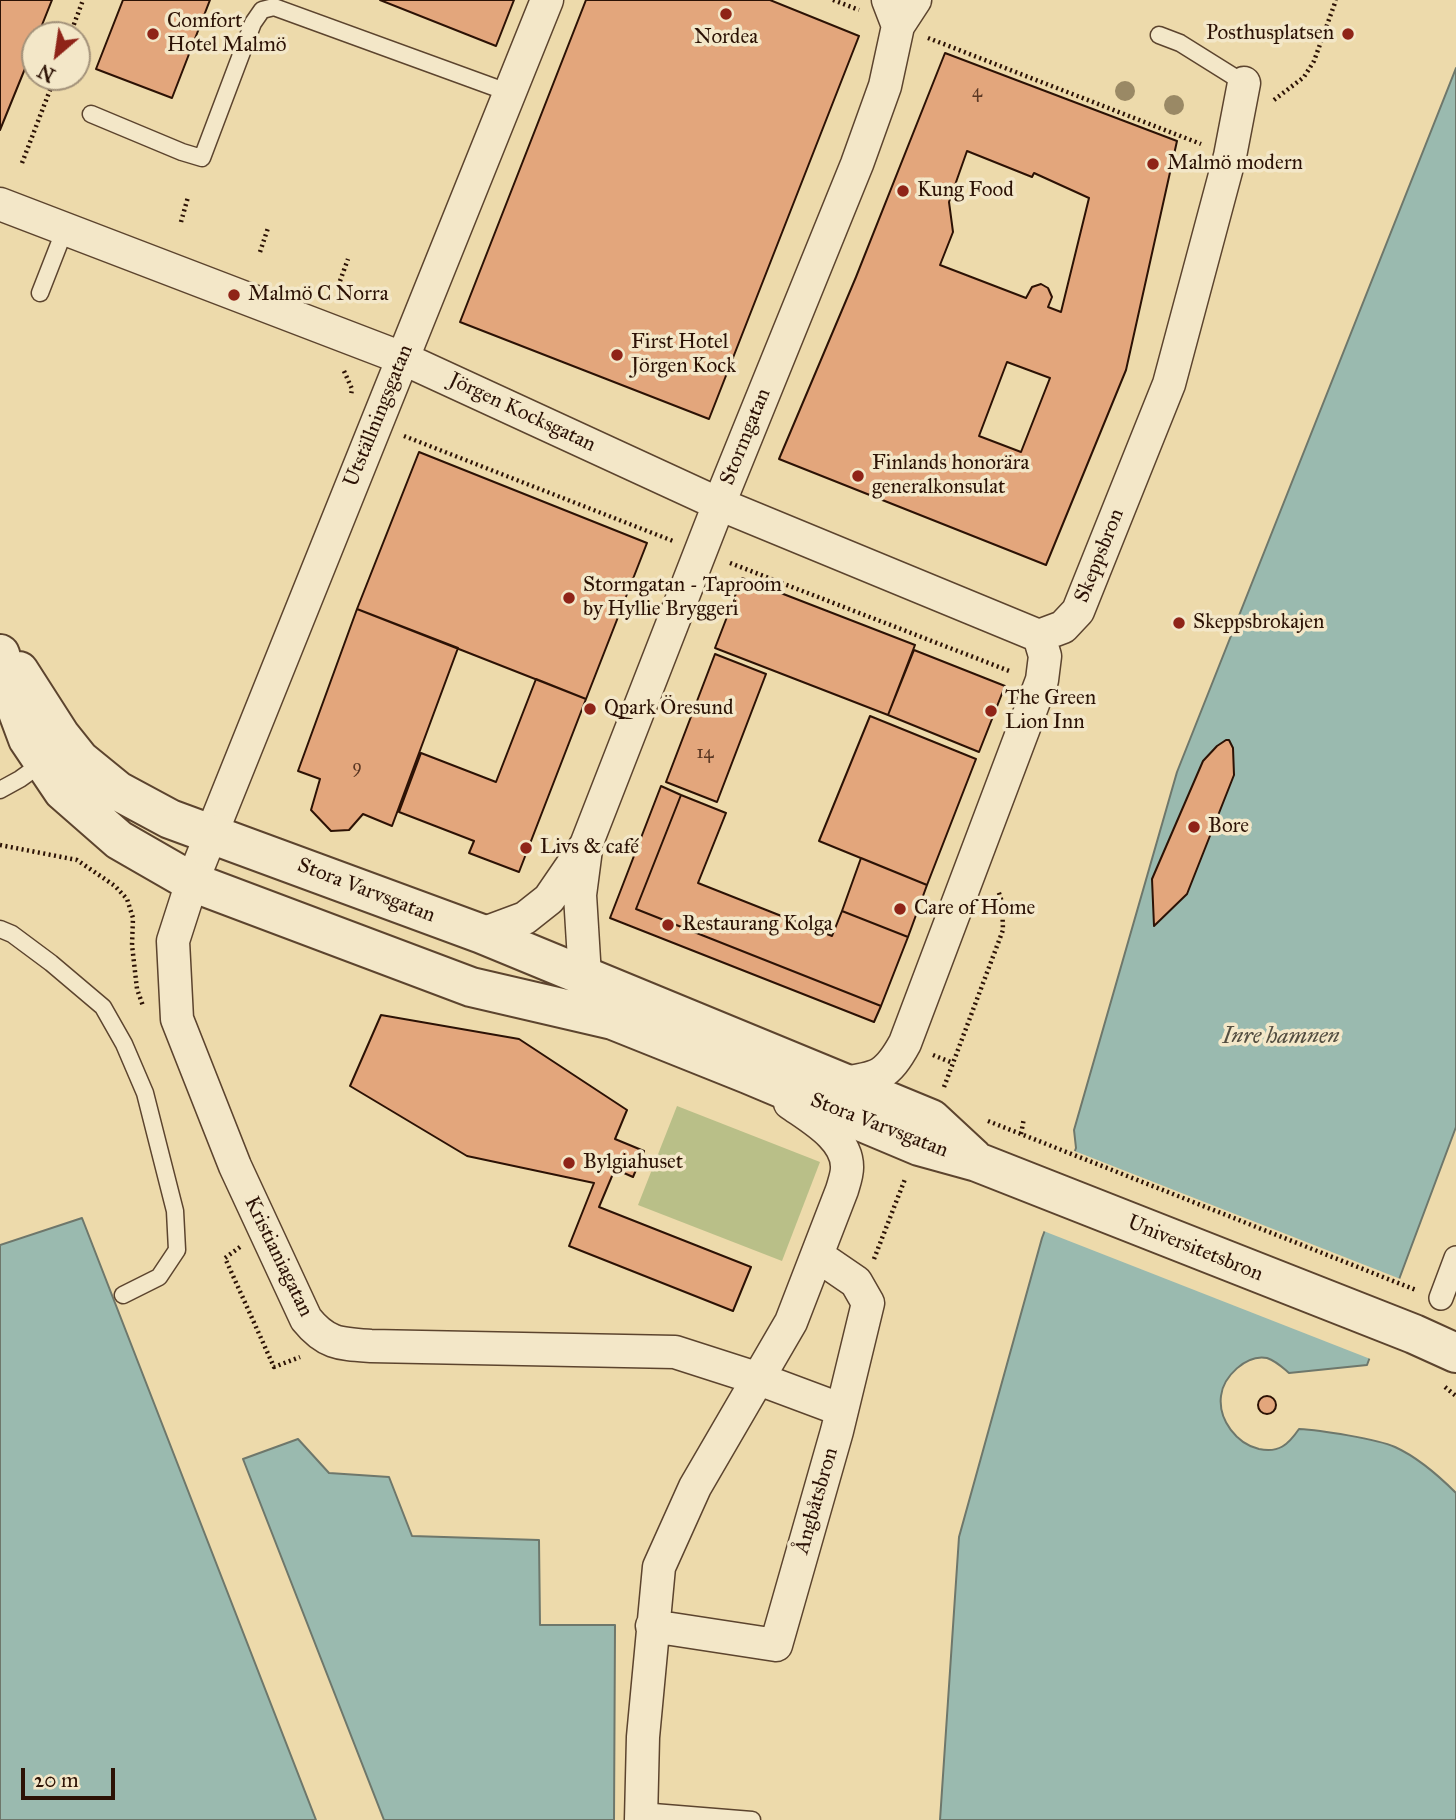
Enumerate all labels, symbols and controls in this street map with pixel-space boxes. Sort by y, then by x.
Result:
marker: Nordea [718,6,734,22]
place label: Comfort Hotel Malmö [167,9,287,59]
north arrow [21,21,91,91]
place label: Posthusplatsen [1206,21,1334,47]
place label: Nordea [694,25,758,51]
marker: Comfort Hotel Malmö [145,26,161,42]
marker: Posthusplatsen [1340,26,1356,42]
text: N [34,59,59,87]
house number: 4 [972,82,982,104]
place label: Malmö modern [1167,151,1303,177]
marker: Malmö modern [1145,156,1161,172]
place label: Kung Food [917,178,1014,204]
marker: Kung Food [895,183,911,199]
place label: Malmö C Norra [248,282,389,308]
marker: Malmö C Norra [226,287,242,303]
place label: First Hotel Jörgen Kock [631,330,736,380]
street label: Utställningsgatan [339,341,419,491]
marker: First Hotel Jörgen Kock [609,347,625,363]
street label: Jörgen Kocksgatan [445,368,599,458]
street label: Stormgatan [715,385,777,489]
place label: Finlands honorära generalkonsulat [872,451,1029,501]
marker: Finlands honorära generalkonsulat [850,468,866,484]
street label: Skeppsbron [1070,505,1130,607]
place label: Stormgatan - Taproom by Hyllie Bryggeri [583,573,782,623]
marker: Stormgatan - Taproom by Hyllie Bryggeri [561,590,577,606]
place label: Skeppsbrokajen [1193,610,1324,636]
marker: Skeppsbrokajen [1171,615,1187,631]
place label: The Green Lion Inn [1005,686,1096,736]
place label: Qpark Öresund [604,696,733,722]
marker: Qpark Öresund [582,701,598,717]
marker: The Green Lion Inn [983,703,999,719]
house number: 14 [696,743,714,765]
house number: 9 [352,757,362,779]
place label: Bore [1208,814,1249,840]
marker: Bore [1186,819,1202,835]
place label: Livs & café [540,835,639,861]
marker: Livs & café [518,840,534,856]
street label: Stora Varvsgatan [294,853,438,929]
place label: Care of Home [914,896,1035,922]
marker: Care of Home [892,901,908,917]
place label: Restaurang Kolga [682,912,833,938]
marker: Restaurang Kolga [660,917,676,933]
water label: Inre hamnen [1223,1023,1339,1051]
street label: Stora Varvsgatan [807,1088,951,1164]
place label: Bylgiahuset [583,1150,683,1176]
marker: Bylgiahuset [561,1155,577,1171]
street label: Kristianiagatan [238,1193,318,1321]
street label: Universitetsbron [1124,1210,1266,1288]
street label: Ångbåtsbron [790,1445,844,1557]
scale bar [24,1754,119,1798]
text: 20 m [34,1767,79,1793]

